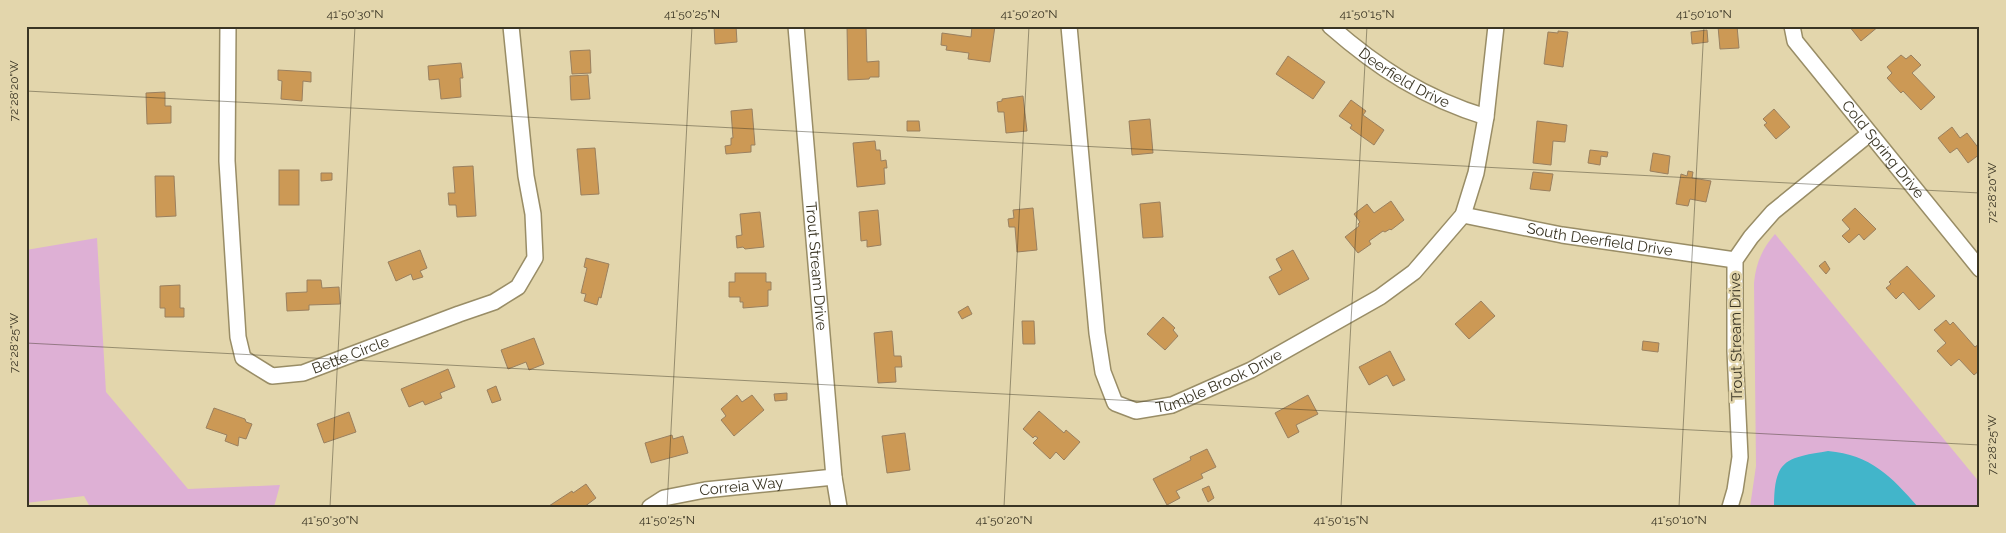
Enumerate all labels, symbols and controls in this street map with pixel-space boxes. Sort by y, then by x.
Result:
text: 41°50'30"N [327,7,384,21]
text: 41°50'25"N [664,7,720,21]
text: 41°50'20"N [1001,7,1057,21]
text: 41°50'15"N [1339,7,1395,21]
text: 41°50'10"N [1676,7,1732,21]
street label: Deerfield Drive [1355,44,1453,112]
text: 72°28'20"W [7,60,21,122]
street label: Cold Spring Drive [1838,97,1928,202]
text: 72°28'20"W [1985,162,1999,224]
street label: Trout Stream Drive [802,201,831,331]
street label: South Deerfield Drive [1525,219,1674,260]
street label: Trout Stream Drive [1726,272,1746,402]
text: 72°28'25"W [7,312,21,373]
street label: Bette Circle [309,332,392,378]
street label: Tumble Brook Drive [1154,345,1285,417]
text: 72°28'25"W [1985,414,1999,475]
street label: Correia Way [698,473,784,500]
text: 41°50'30"N [302,513,359,527]
text: 41°50'25"N [639,513,695,527]
text: 41°50'20"N [976,513,1032,527]
text: 41°50'15"N [1313,513,1369,527]
text: 41°50'10"N [1651,513,1707,527]

